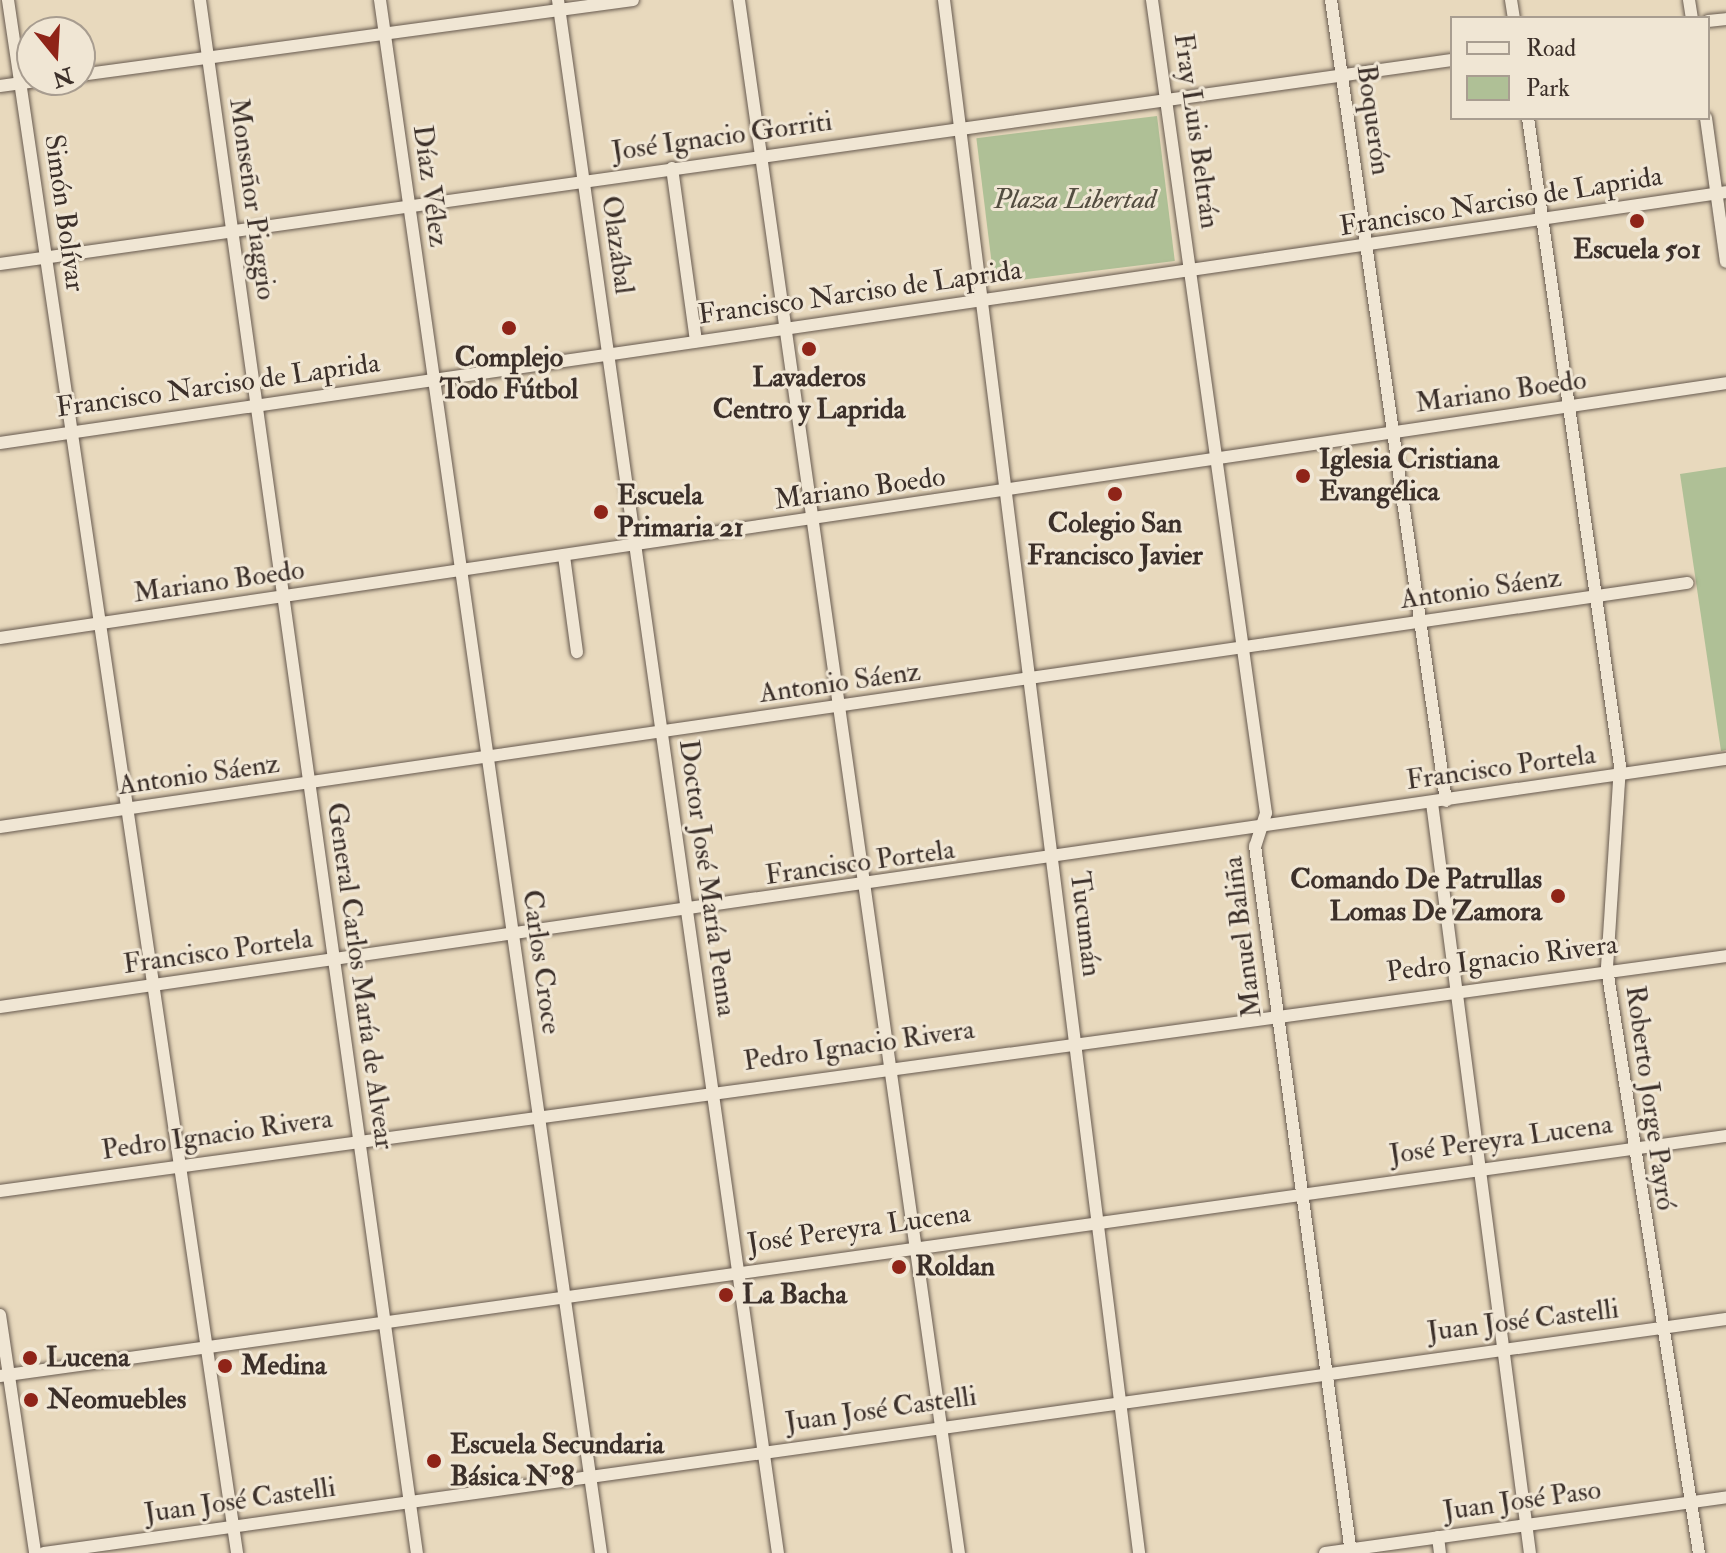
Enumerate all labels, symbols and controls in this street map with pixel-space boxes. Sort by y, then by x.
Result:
north arrow [16,16,96,96]
legend [1450,16,1710,120]
street label: Fray Luis Beltrán [1166,31,1226,231]
text: Road [1526,33,1576,64]
text: N [49,61,77,93]
street label: Boquerón [1349,63,1397,177]
text: Park [1526,73,1570,104]
street label: Monseñor Piaggio [221,96,283,302]
street label: José Ignacio Gorriti [610,105,834,169]
street label: Díaz Vélez [405,123,455,249]
street label: Simón Bolívar [36,132,92,294]
street label: Francisco Narciso de Laprida [1337,160,1665,244]
park label: Plaza Libertad [994,183,1156,217]
street label: Olazábal [593,194,641,296]
marker: Escuela 501 [1628,212,1646,230]
place label: Escuela 501 [1573,233,1701,267]
street label: Francisco Narciso de Laprida [696,254,1024,332]
marker: Complejo Todo Fútbol [500,319,518,337]
marker: Lavaderos Centro y Laprida [800,340,818,358]
place label: Complejo Todo Fútbol [440,341,578,407]
street label: Francisco Narciso de Laprida [54,347,382,425]
place label: Lavaderos Centro y Laprida [713,361,905,427]
street label: Mariano Boedo [1413,363,1589,421]
place label: Iglesia Cristiana Evangélica [1319,443,1499,509]
street label: Mariano Boedo [772,460,948,518]
marker: Iglesia Cristiana Evangélica [1294,467,1312,485]
place label: Escuela Primaria 21 [617,479,744,545]
marker: Colegio San Francisco Javier [1106,485,1124,503]
marker: Escuela Primaria 21 [592,503,610,521]
place label: Colegio San Francisco Javier [1027,507,1203,573]
street label: Mariano Boedo [131,553,307,611]
street label: Antonio Sáenz [1398,561,1564,617]
street label: Antonio Sáenz [757,655,923,711]
street label: Doctor José María Penna [671,737,743,1019]
street label: Francisco Portela [1404,738,1598,798]
street label: Antonio Sáenz [116,747,282,803]
street label: General Carlos María de Alvear [319,800,401,1152]
street label: Francisco Portela [763,833,957,893]
street label: Manuel Baliña [1216,854,1270,1020]
place label: Comando De Patrullas Lomas De Zamora [1290,863,1542,929]
street label: Tucumán [1062,869,1108,979]
marker: Comando De Patrullas Lomas De Zamora [1549,887,1567,905]
street label: Carlos Croce [514,888,568,1036]
street label: Francisco Portela [121,922,315,982]
street label: Pedro Ignacio Rivera [1384,928,1620,990]
street label: Roberto Jorge Payró [1618,983,1682,1213]
street label: Pedro Ignacio Rivera [741,1013,977,1079]
street label: Pedro Ignacio Rivera [99,1102,335,1168]
street label: José Pereyra Lucena [1387,1108,1615,1172]
street label: José Pereyra Lucena [745,1197,973,1261]
place label: Roldan [915,1250,995,1284]
marker: Roldan [890,1258,908,1276]
place label: La Bacha [742,1278,847,1312]
marker: La Bacha [717,1286,735,1304]
street label: Juan José Castelli [1425,1293,1621,1349]
place label: Lucena [46,1341,130,1375]
marker: Lucena [21,1349,39,1367]
place label: Medina [241,1349,327,1383]
marker: Medina [216,1357,234,1375]
street label: Juan José Castelli [783,1380,979,1440]
place label: Neomuebles [47,1383,186,1417]
marker: Neomuebles [22,1391,40,1409]
place label: Escuela Secundaria Básica Nº8 [450,1428,664,1494]
marker: Escuela Secundaria Básica Nº8 [425,1452,443,1470]
street label: Juan José Castelli [142,1471,338,1531]
street label: Juan José Paso [1441,1473,1603,1529]

